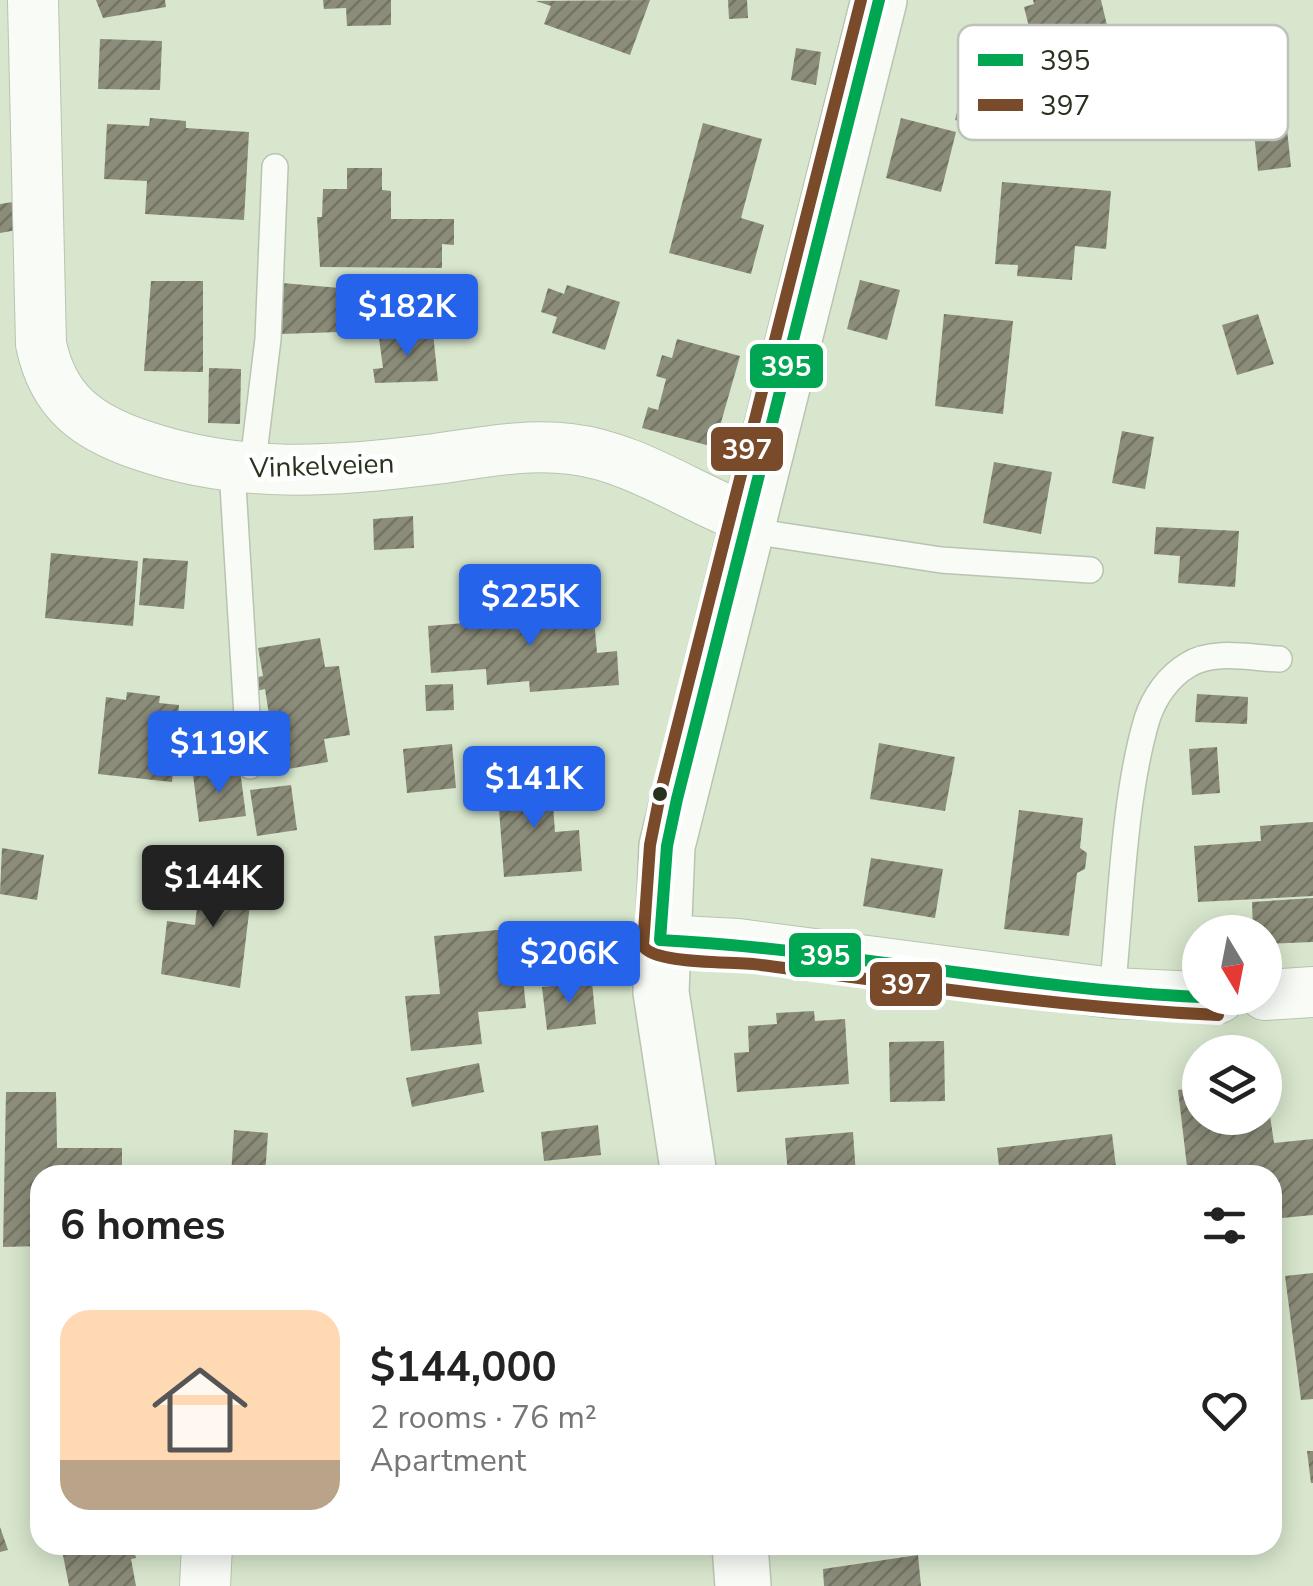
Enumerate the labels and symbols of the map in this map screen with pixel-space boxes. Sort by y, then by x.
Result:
legend [958,25,1288,140]
text: 395 [1040,42,1090,80]
text: 397 [1040,87,1090,125]
pin: $182K [337,274,477,359]
line badge: 395 [748,342,825,390]
text: 395 [761,348,811,386]
line badge: 397 [709,425,785,473]
text: 397 [722,431,772,469]
street label: Vinkelveien [248,444,395,488]
pin: $225K [460,564,600,649]
pin: $119K [149,711,289,796]
pin: $141K [464,746,604,831]
unlabelled marker [650,784,670,804]
pin: $144K [143,845,283,930]
north arrow [1182,915,1282,1015]
pin: $206K [499,921,639,1006]
line badge: 395 [787,931,863,979]
text: 395 [800,937,850,975]
line badge: 397 [868,960,944,1008]
text: 397 [881,966,931,1004]

